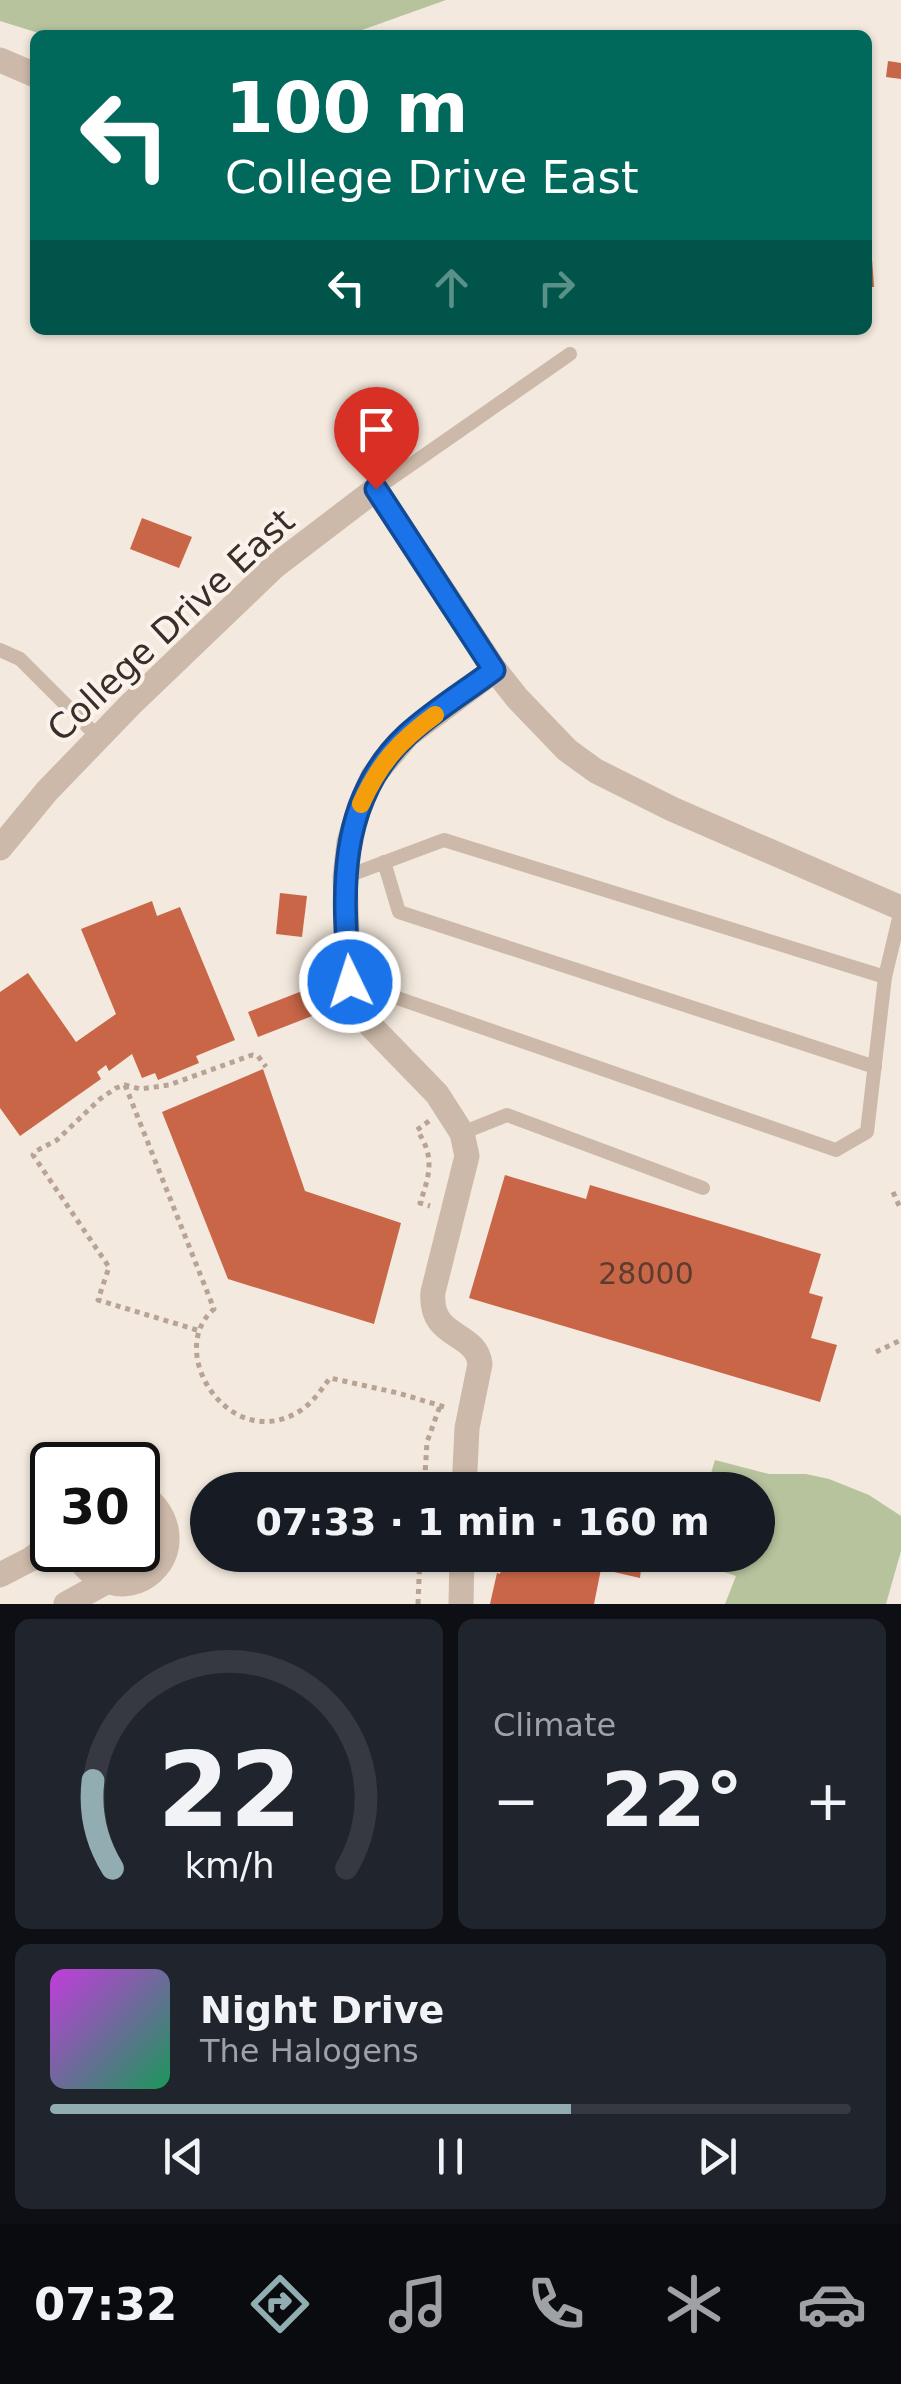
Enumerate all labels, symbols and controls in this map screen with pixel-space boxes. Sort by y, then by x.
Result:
text: 100 m [225,67,468,149]
icon: left [60,70,190,200]
text: College Drive East [225,151,639,204]
icon: left [319,260,374,315]
icon: ahead [424,260,479,315]
icon: right [529,260,584,315]
pin [334,387,419,490]
icon: arrive [349,402,404,457]
street label: College Drive East [40,501,302,749]
position arrow [298,930,402,1034]
house number: 28000 [598,1256,694,1291]
speed limit sign: 30 [30,1442,160,1572]
text: 07:33 · 1 min · 160 m [255,1500,710,1544]
text: Climate [493,1706,616,1744]
text: 22 [157,1729,301,1851]
text: 22° [601,1756,743,1844]
text: − [493,1769,539,1833]
text: + [805,1769,851,1833]
text: km/h [184,1845,274,1886]
text: Night Drive [200,1988,444,2032]
text: The Halogens [200,2032,419,2070]
icon: previous [156,2129,211,2184]
icon: pause [423,2129,478,2184]
icon: next [690,2129,745,2184]
icon: directions [245,2269,315,2339]
icon: music [383,2269,453,2339]
icon: phone [521,2269,591,2339]
icon: climate [659,2269,729,2339]
icon: car [797,2269,867,2339]
text: 07:32 [34,2278,177,2331]

